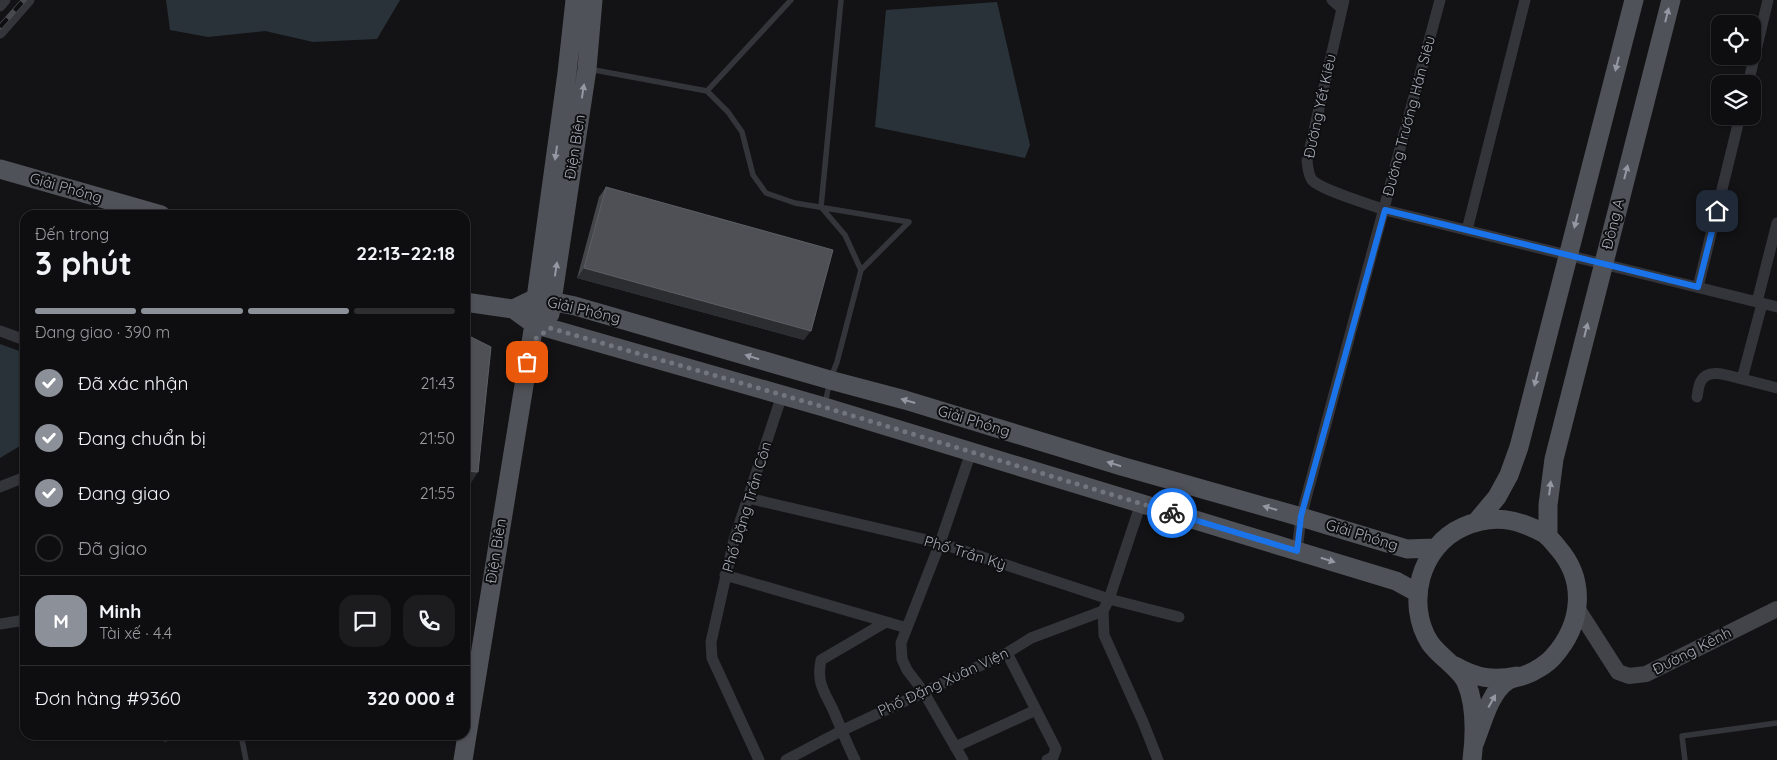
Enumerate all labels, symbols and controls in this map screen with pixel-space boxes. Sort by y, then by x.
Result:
one-way arrow [1663,7,1671,22]
map controls [1711,15,1761,125]
button: locate [1711,15,1761,65]
street label: Đường Trương Hán Siêu [1378,33,1439,198]
street label: Đường Yết Kiêu [1299,52,1340,160]
one-way arrow [1613,57,1621,72]
button: layers [1711,75,1761,125]
one-way arrow [580,83,588,99]
street label: Điện Biên [560,113,589,181]
one-way arrow [552,145,560,161]
one-way arrow [1623,165,1631,180]
street label: Giải Phóng [28,168,105,207]
pin [1696,190,1738,232]
street label: Đông A [1597,196,1628,251]
icon: home [1703,197,1731,225]
one-way arrow [1572,214,1580,229]
text: Đến trong [35,224,109,244]
text: 22:13–22:18 [356,241,455,265]
text: 3 phút [35,243,132,283]
one-way arrow [552,261,560,277]
street label: Giải Phóng [546,292,623,327]
text: Đang giao · 390 m [35,322,170,342]
one-way arrow [1582,322,1590,337]
pin [506,341,548,383]
icon: bag [513,348,541,376]
one-way arrow [744,352,759,360]
icon: check [35,369,63,397]
text: Đã xác nhận [78,371,188,395]
one-way arrow [1532,371,1540,386]
text: 21:43 [420,373,455,393]
one-way arrow [900,397,915,405]
street label: Giải Phóng [936,401,1013,441]
icon: check [35,424,63,452]
text: Đang chuẩn bị [78,426,206,450]
text: 21:50 [419,428,455,448]
street label: Phố Đặng Trần Côn [718,439,775,575]
one-way arrow [1106,459,1121,467]
icon: check [35,479,63,507]
one-way arrow [1546,480,1554,496]
text: Đang giao [78,481,170,505]
text: 21:55 [420,483,455,503]
courier [1147,488,1197,538]
icon: bike [1158,499,1186,527]
one-way arrow [1262,504,1278,512]
street label: Giải Phóng [1324,515,1401,555]
street label: Điện Biên [481,517,510,585]
street label: Phố Trần Kỳ [922,531,1008,574]
text: Đã giao [78,536,147,560]
one-way arrow [1320,557,1335,565]
button: chat [339,595,391,647]
button: phone [403,595,455,647]
text: Minh [99,599,142,623]
text: M [53,609,69,633]
text: Tài xế · 4.4 [99,623,172,643]
street label: Đường Kênh [1649,623,1734,679]
street label: Phố Đặng Xuân Viện [874,643,1011,720]
text: Đơn hàng #9360 [35,686,181,710]
text: 320 000 ₫ [367,686,455,710]
one-way arrow [1488,693,1496,708]

